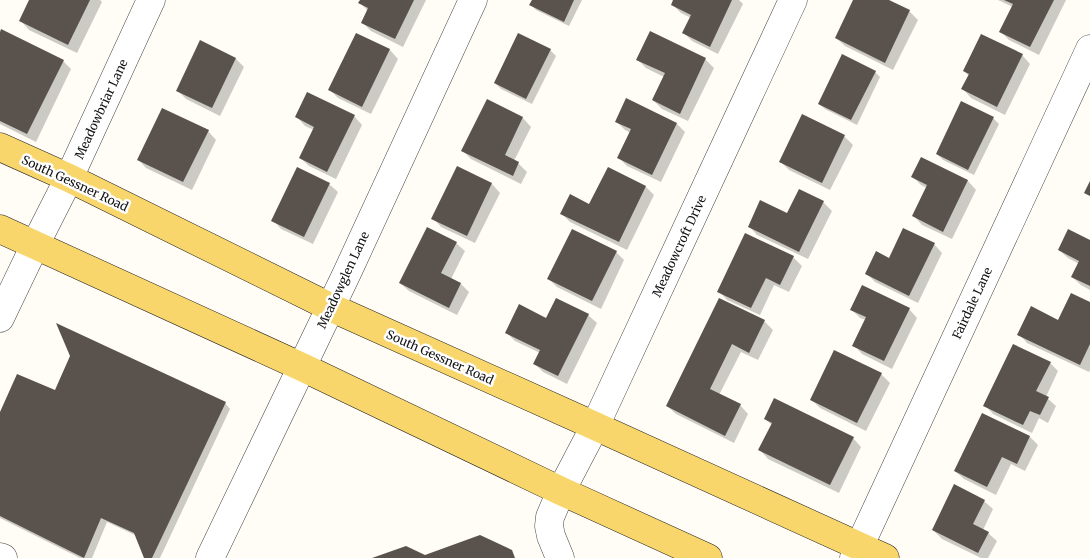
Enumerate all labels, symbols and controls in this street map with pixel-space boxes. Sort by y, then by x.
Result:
street label: Meadowbriar Lane [71,57,131,161]
street label: South Gessner Road [19,152,131,214]
street label: Meadowcroft Drive [649,193,709,299]
street label: Meadowglen Lane [314,229,372,331]
street label: Fairdale Lane [949,265,995,341]
street label: South Gessner Road [384,327,496,387]

